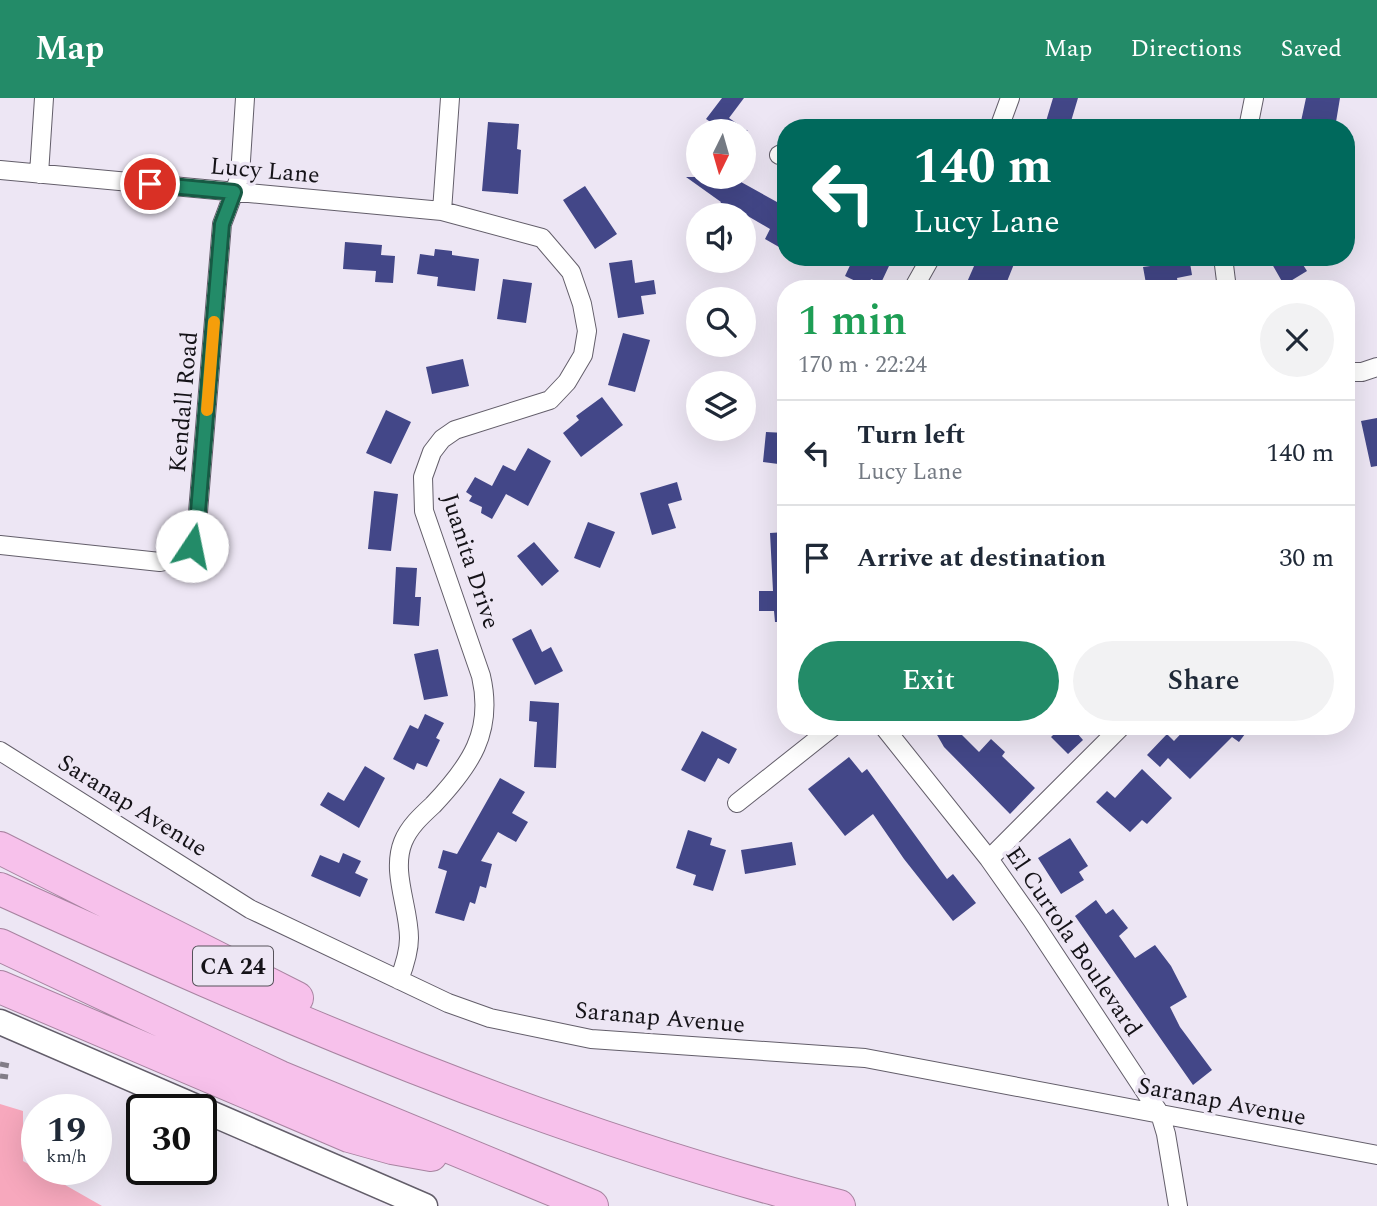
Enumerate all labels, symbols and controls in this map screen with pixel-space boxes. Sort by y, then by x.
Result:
text: Map [35,24,104,74]
text: Map [1044,31,1092,67]
text: Directions [1130,31,1242,67]
text: Saved [1280,31,1342,67]
north arrow [686,119,756,189]
map controls [686,119,756,441]
text: 140 m [913,130,1052,205]
icon: left [798,147,889,238]
street label: Lucy Lane [208,148,321,194]
pin [120,154,180,214]
icon: arrive [131,165,169,203]
text: Lucy Lane [913,198,1060,247]
button: sound [686,203,756,273]
button: search [686,287,756,357]
text: 1 min [798,290,907,353]
button: close [1260,303,1334,377]
street label: Kendall Road [160,330,208,474]
text: 170 m · 22:24 [798,348,927,383]
button: layers [686,371,756,441]
text: Turn left [857,415,965,455]
text: 140 m [1266,433,1334,473]
icon: left [798,434,836,472]
text: Lucy Lane [857,455,963,490]
street label: Juanita Drive [431,489,509,634]
position arrow [155,509,229,583]
text: Arrive at destination [857,538,1106,578]
text: 30 m [1279,538,1334,578]
icon: arrive [798,539,836,577]
button: Exit [798,641,1059,721]
button: Share [1073,641,1334,721]
street label: Saranap Avenue [50,745,214,866]
street label: El Curtola Boulevard [996,839,1150,1044]
road number: CA 24 [193,946,273,986]
street label: Saranap Avenue [573,993,747,1043]
street label: Saranap Avenue [1134,1068,1309,1136]
speed limit sign: 30 [126,1094,217,1185]
text: 19 [47,1104,86,1157]
text: km/h [46,1143,87,1170]

